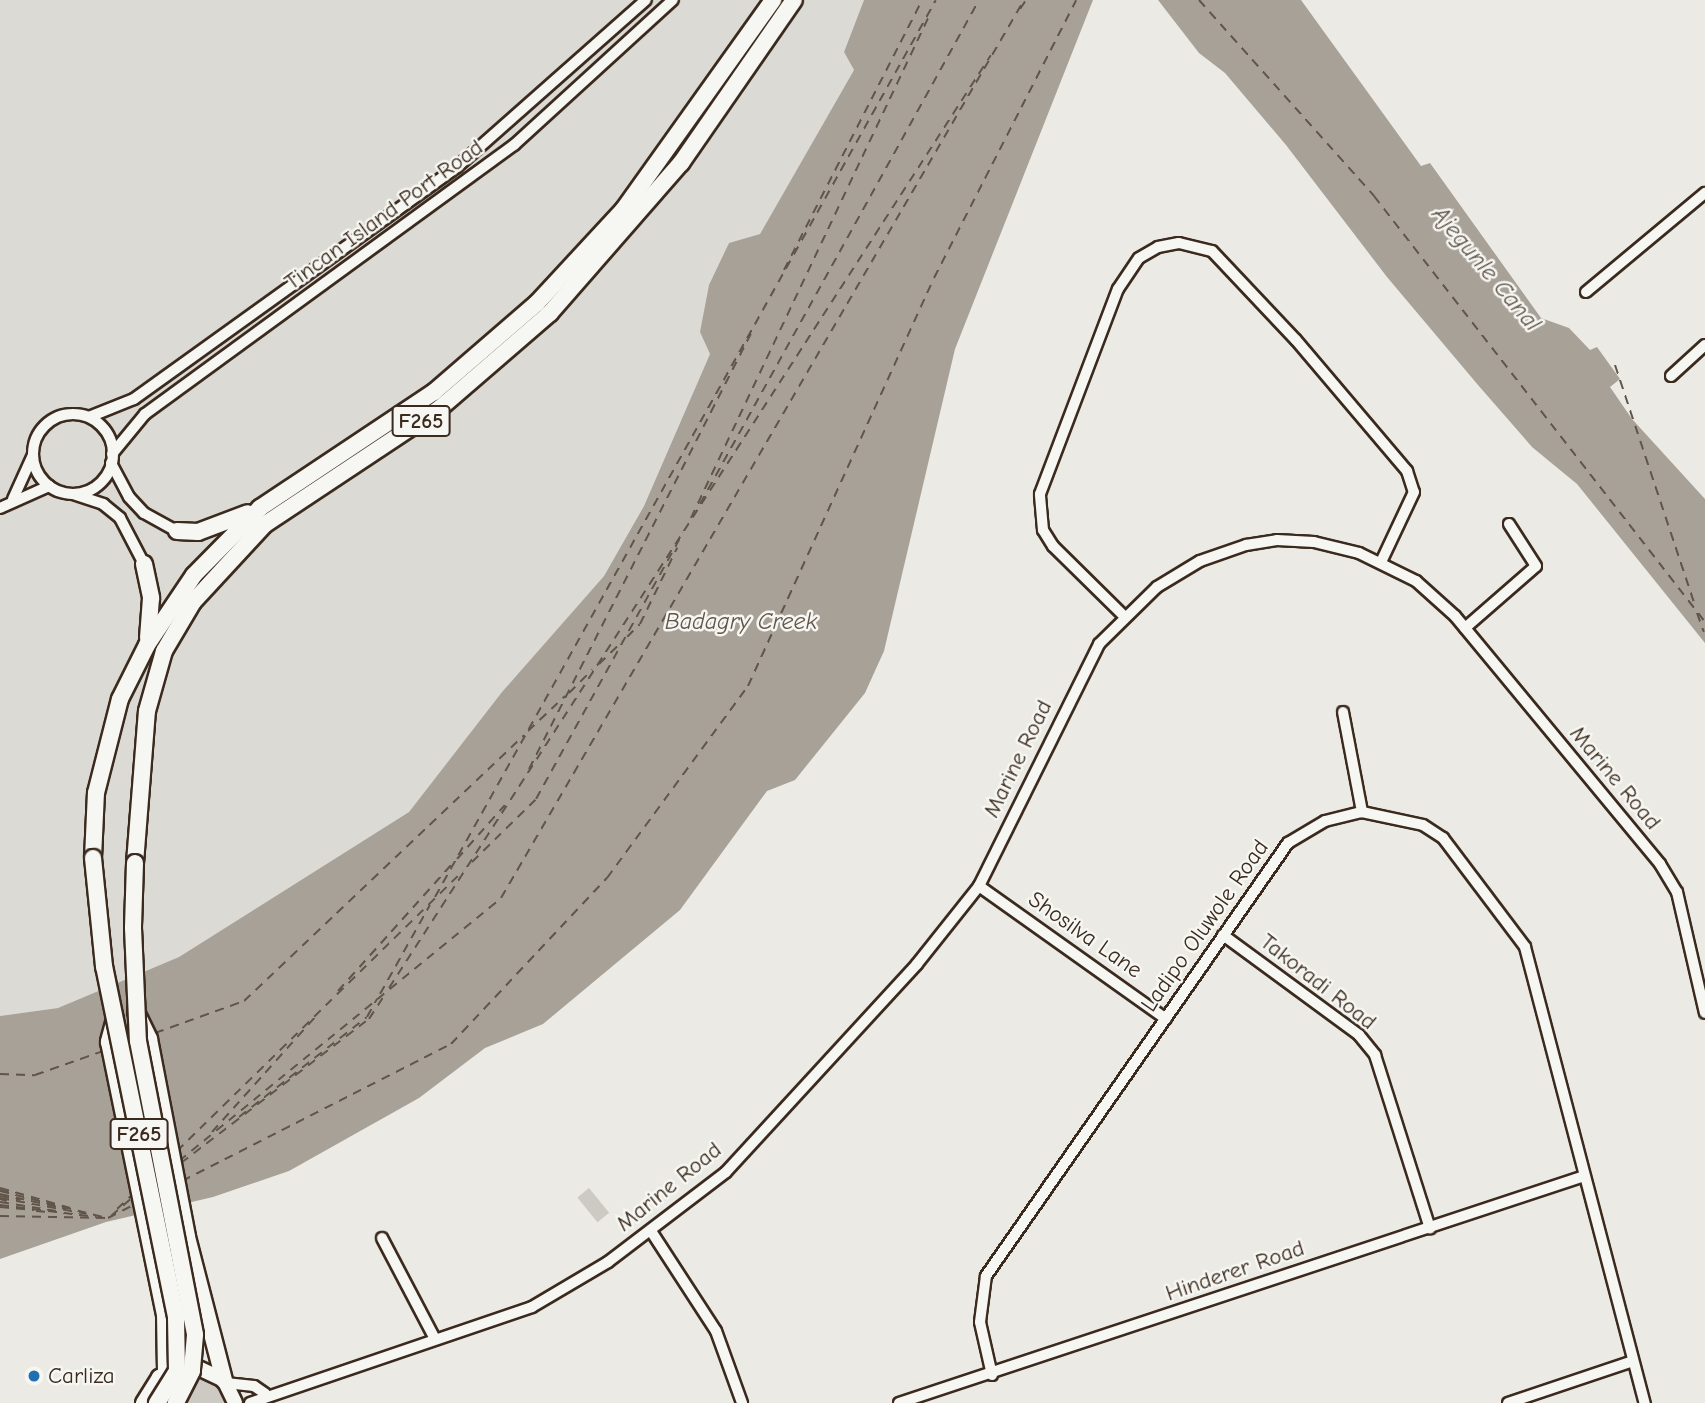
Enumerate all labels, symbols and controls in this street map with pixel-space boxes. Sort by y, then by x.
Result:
street label: Tincan Island Port Road [279,134,489,296]
water label: Ajegunle Canal [1425,201,1547,337]
road number: F265 [391,404,451,438]
water label: Badagry Creek [665,608,817,636]
street label: Marine Road [978,696,1058,822]
street label: Marine Road [1564,720,1666,836]
street label: Ladipo Oluwole Road [1135,835,1275,1017]
street label: Shosilva Lane [1023,886,1147,984]
street label: Takoradi Road [1254,928,1382,1036]
road number: F265 [109,1116,169,1152]
street label: Marine Road [611,1136,727,1238]
street label: Hinderer Road [1162,1234,1308,1308]
place label: Carliza [48,1362,115,1390]
marker: Carliza [26,1368,42,1384]

